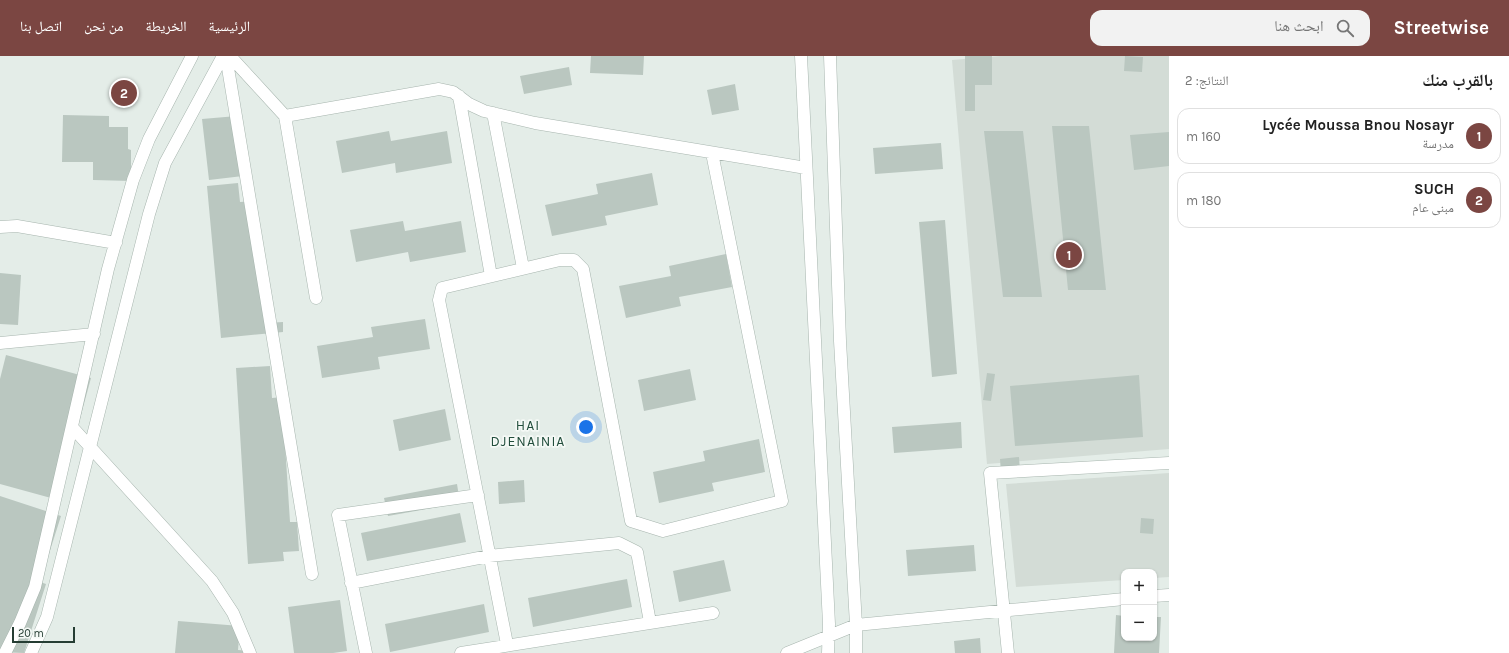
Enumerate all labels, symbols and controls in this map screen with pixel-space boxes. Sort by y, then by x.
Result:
search box [1090,10,1370,46]
text: ابحث هنا [1274,17,1324,35]
icon: search [1334,17,1356,39]
text: Streetwise [1394,17,1489,39]
text: اتصل بنا [20,18,62,35]
text: من نحن [84,18,123,35]
text: الخريطة [145,18,187,35]
text: الرئيسية [209,18,250,35]
text: بالقرب منك [1422,70,1493,90]
text: النتائج: 2 [1185,73,1228,88]
pin: 2 [111,78,137,108]
text: Lycée Moussa Bnou Nosayr [1262,116,1454,134]
text: 160 m [1186,129,1221,144]
text: 1 [1477,129,1481,144]
text: مدرسة [1422,136,1454,151]
text: SUCH [1414,180,1454,198]
text: 180 m [1186,193,1221,208]
text: 2 [1475,193,1483,208]
text: مبنى عام [1412,200,1454,215]
pin: 1 [1056,240,1082,270]
district label: HAI DJENAINIA [491,417,565,450]
your location [576,417,596,437]
map controls [1121,569,1157,641]
button: + [1121,569,1157,605]
button: − [1121,605,1157,641]
scale bar [12,625,75,644]
text: 20 m [18,627,44,640]

